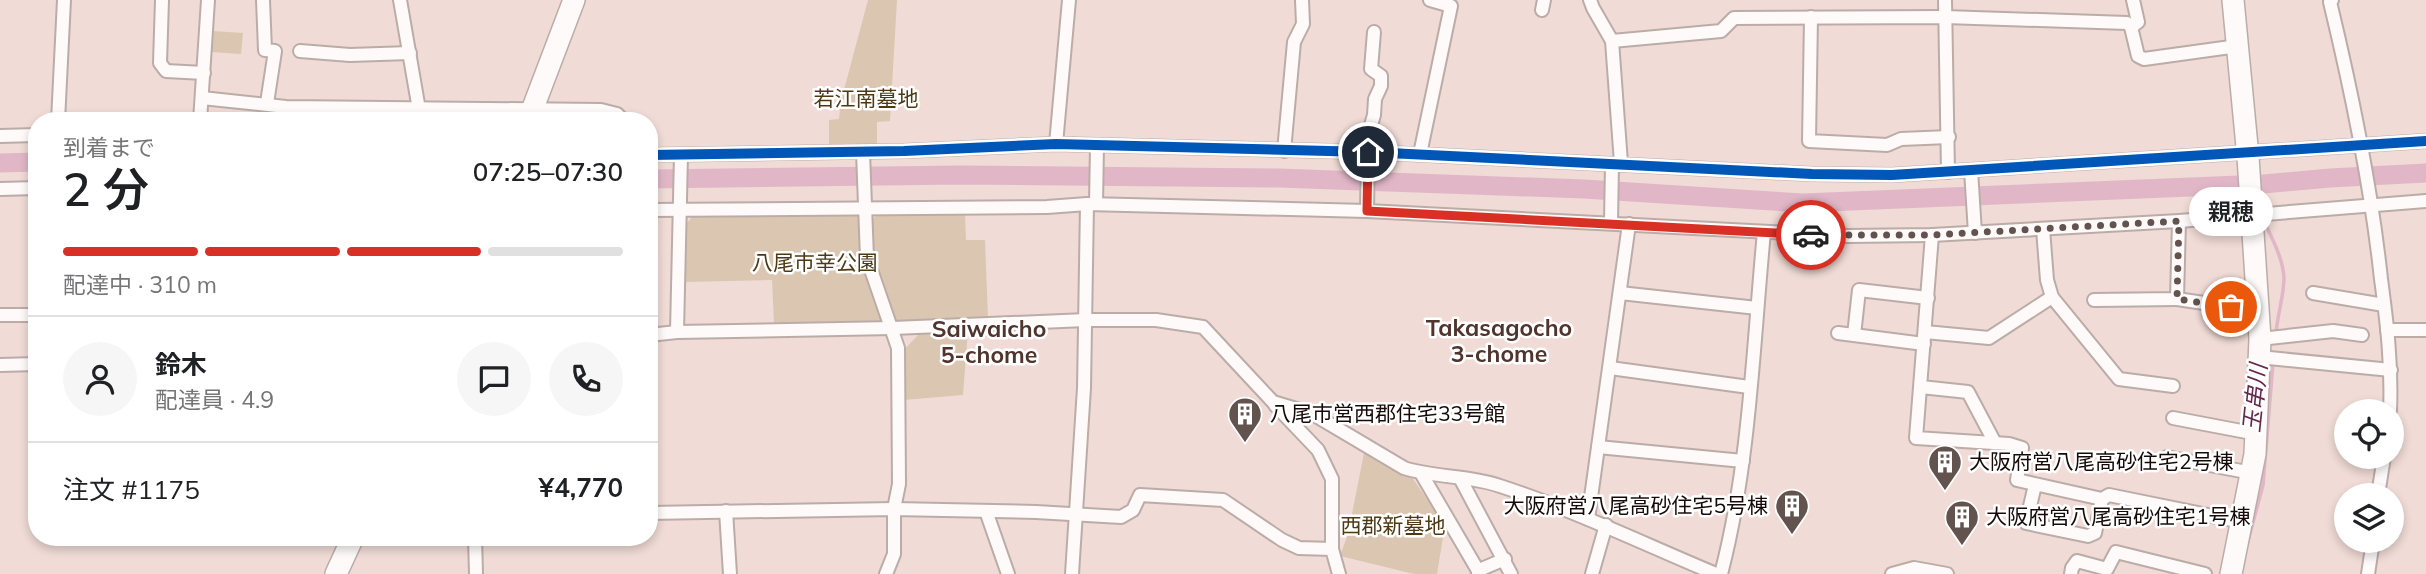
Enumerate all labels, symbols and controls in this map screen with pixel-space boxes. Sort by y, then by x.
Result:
park label: 若江南墓地 [814,85,919,111]
pin [1338,122,1398,182]
text: 到着まで [63,133,155,162]
icon: home [1349,133,1387,171]
text: 07:25–07:30 [473,155,623,188]
text: 2 分 [63,160,149,218]
callout: 親穂 [2189,188,2273,237]
text: 親穂 [2208,197,2254,226]
courier [1776,200,1846,270]
icon: car [1792,216,1830,254]
park label: 八尾市幸公園 [752,249,878,275]
text: 配達中 · 310 m [63,270,217,299]
pin [2201,277,2261,337]
icon: bag [2212,288,2250,326]
district label: Takasagocho 3-chome [1426,313,1572,368]
district label: Saiwaicho 5-chome [932,314,1046,369]
button: person [63,342,137,416]
button: chat [457,342,531,416]
button: phone [549,342,623,416]
text: 鈴木 [155,348,207,381]
water label: 玉串川 [2236,359,2273,434]
text: 配達員 · 4.9 [155,385,274,414]
building icon: 八尾市営西郡住宅33号館 [1226,395,1264,444]
map controls [2334,399,2404,553]
button: locate [2334,399,2404,469]
place label: 八尾市営西郡住宅33号館 [1270,400,1505,426]
building icon: 大阪府営八尾高砂住宅2号棟 [1926,443,1964,492]
place label: 大阪府営八尾高砂住宅2号棟 [1969,448,2234,474]
text: ¥4,770 [539,471,623,504]
text: 注文 #1175 [63,473,200,506]
button: layers [2334,483,2404,553]
building icon: 大阪府営八尾高砂住宅5号棟 [1773,487,1811,536]
place label: 大阪府営八尾高砂住宅5号棟 [1503,492,1768,518]
building icon: 大阪府営八尾高砂住宅1号棟 [1943,498,1981,547]
place label: 大阪府営八尾高砂住宅1号棟 [1986,503,2251,529]
park label: 西郡新墓地 [1341,512,1446,538]

